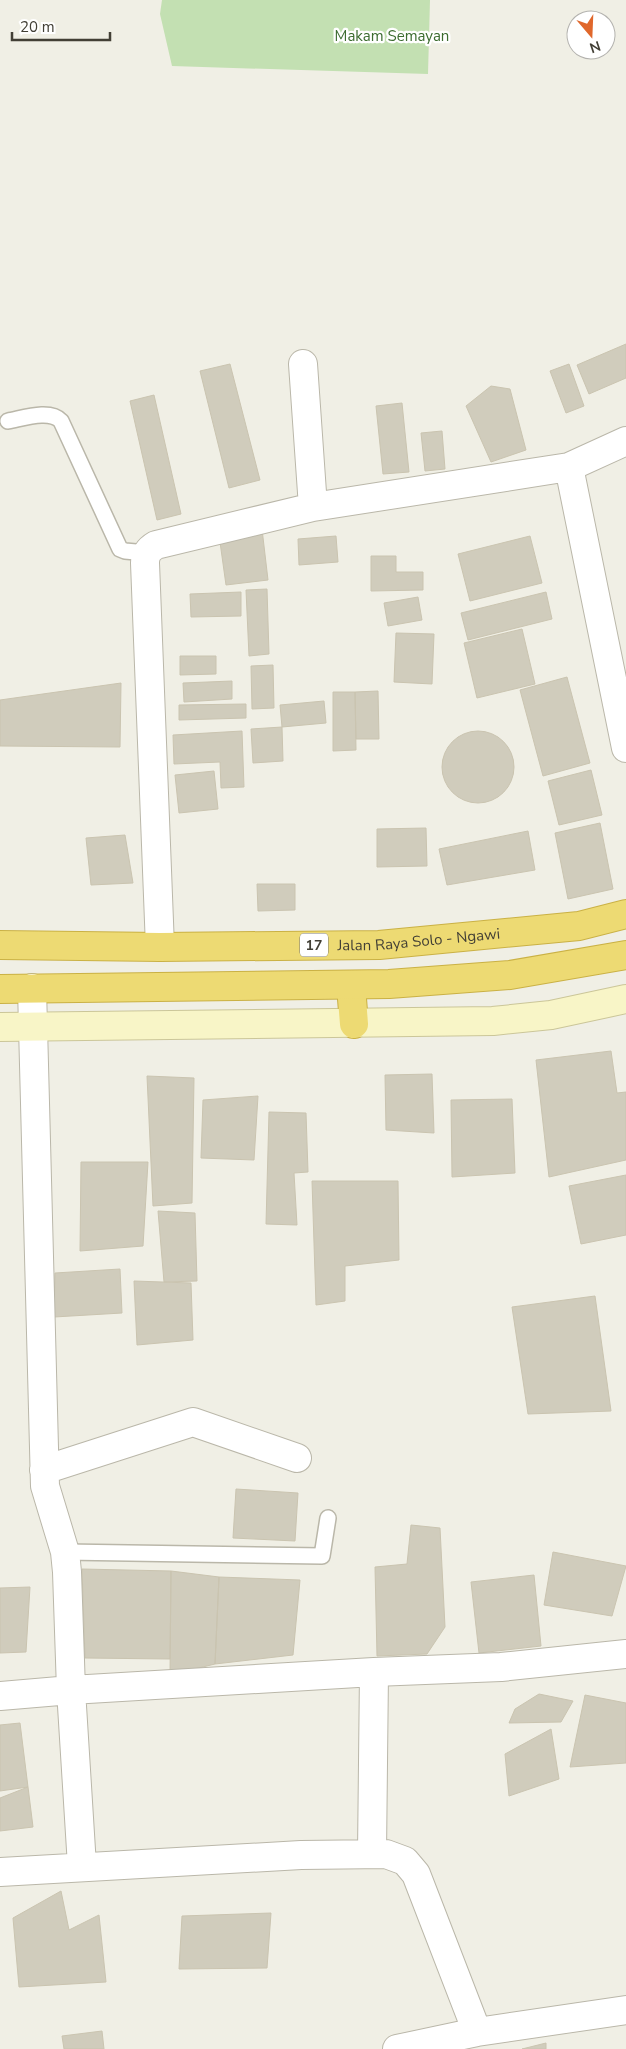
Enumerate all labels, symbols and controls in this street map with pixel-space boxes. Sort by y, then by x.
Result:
scale bar [12,10,110,42]
north arrow [566,10,616,60]
text: 20 m [20,17,55,37]
park label: Makam Semayan [335,26,449,46]
text: N [587,36,603,58]
street label: Jalan Raya Solo - Ngawi [336,924,501,955]
road number: 17 [300,934,328,956]

